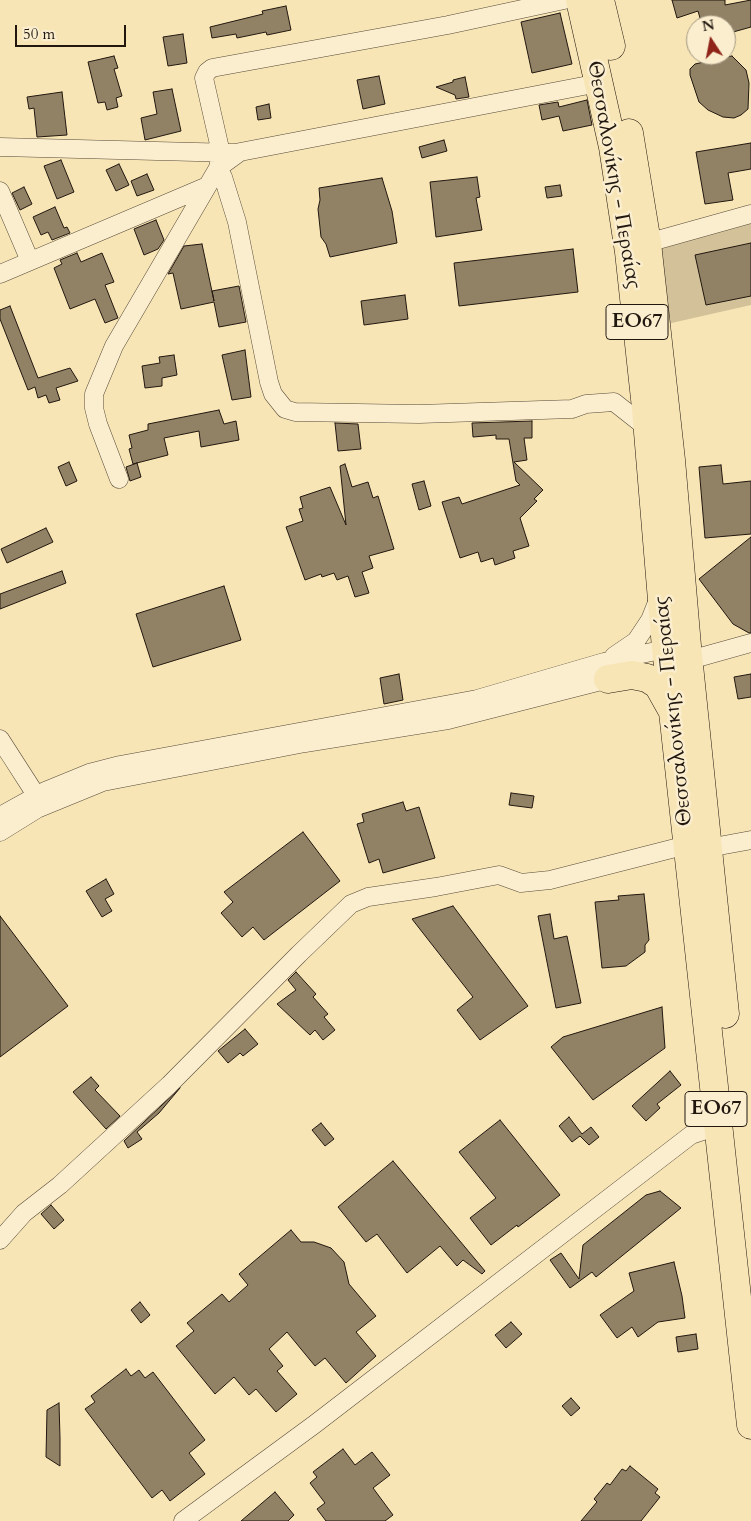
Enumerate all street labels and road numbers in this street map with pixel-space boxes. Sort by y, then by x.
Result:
street label: Θεσσαλονίκης - Περαίας [581,59,645,291]
road number: ΕΟ67 [606,304,668,340]
street label: Θεσσαλονίκης - Περαίας [649,595,699,827]
road number: ΕΟ67 [685,1092,747,1126]

